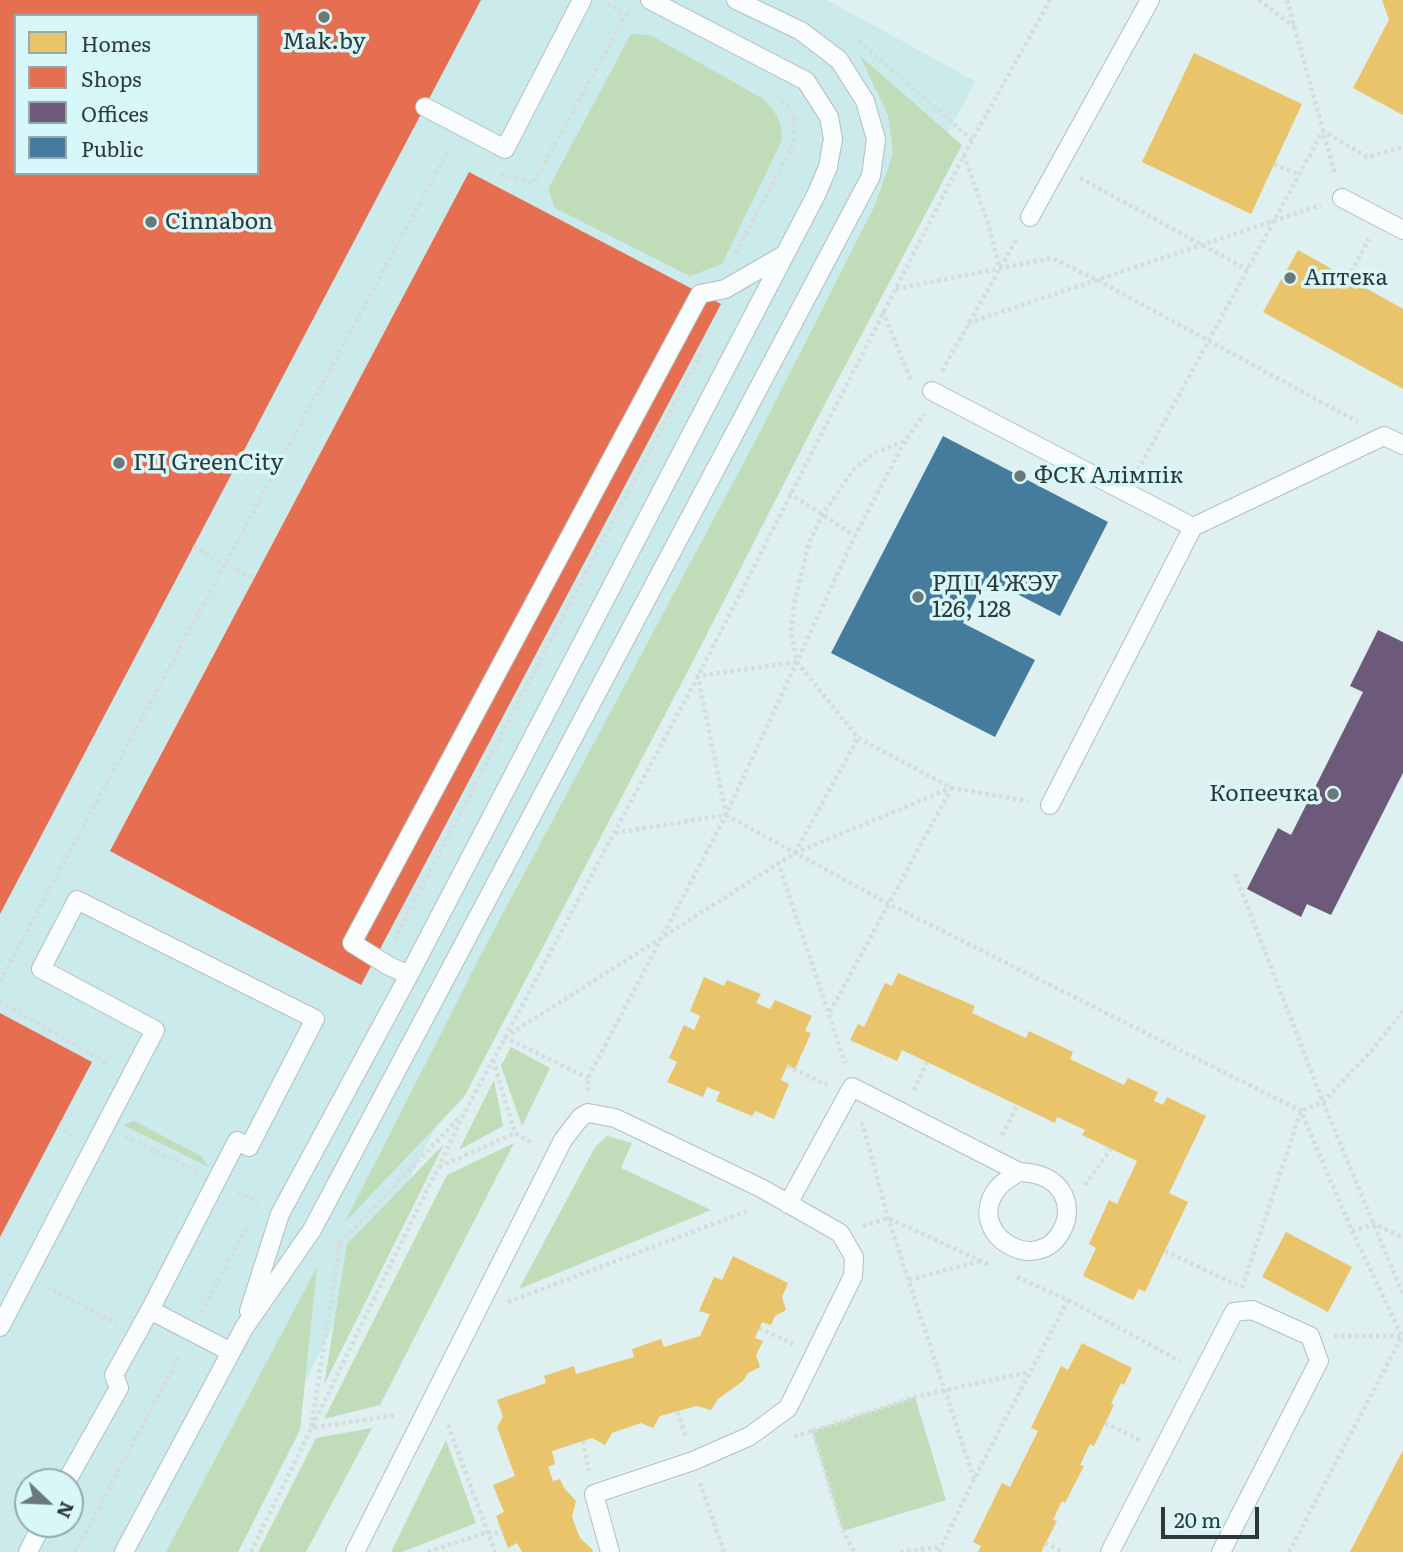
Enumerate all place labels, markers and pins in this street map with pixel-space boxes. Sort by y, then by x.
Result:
marker: Mak.by [316,9,332,25]
place label: Mak.by [282,28,366,56]
place label: Cinnabon [165,208,273,236]
marker: Cinnabon [143,214,159,230]
place label: Аптека [1304,264,1388,292]
marker: Аптека [1282,270,1298,286]
place label: ГЦ GreenCity [133,449,283,477]
marker: ГЦ GreenCity [111,455,127,471]
place label: ФСК Алімпік [1034,462,1183,490]
marker: ФСК Алімпік [1012,468,1028,484]
place label: РДЦ 4 ЖЭУ 126, 128 [932,570,1057,624]
marker: РДЦ 4 ЖЭУ 126, 128 [910,589,926,605]
place label: Копеечка [1209,780,1319,808]
marker: Копеечка [1325,786,1341,802]

